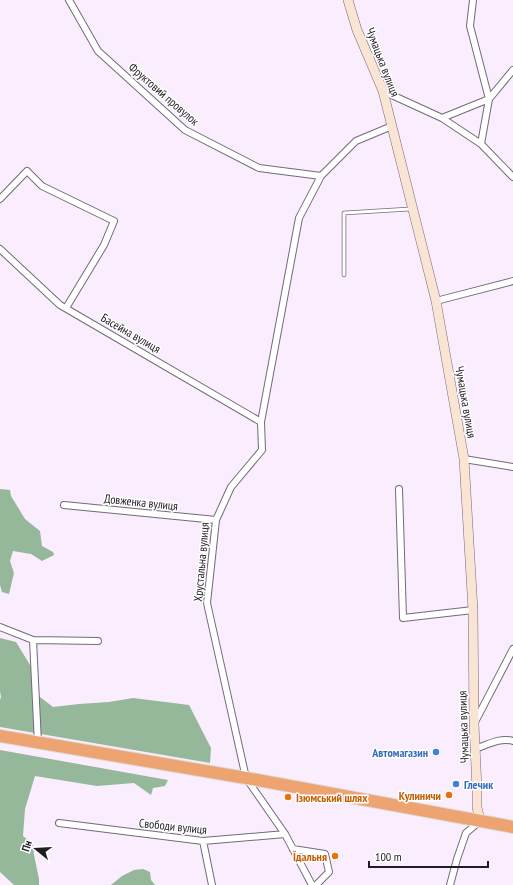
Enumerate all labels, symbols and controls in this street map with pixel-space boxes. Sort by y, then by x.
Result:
street label: Чумацька вулиця [363,25,403,99]
street label: Фруктовий провулок [126,59,202,129]
street label: Басейна вулиця [99,310,164,356]
street label: Чумацька вулиця [452,365,480,439]
street label: Довженка вулиця [103,491,179,513]
street label: Хрустальна вулиця [190,521,212,602]
street label: Чумацька вулиця [454,690,472,764]
place label: Автомагазин [371,745,428,760]
marker: Автомагазин [431,747,441,757]
place label: Глечик [464,777,493,792]
marker: Глечик [451,779,461,789]
place label: Кулиничи [399,788,441,803]
place label: Ізюмський шлях [296,790,368,805]
marker: Кулиничи [444,790,454,800]
marker: Ізюмський шлях [283,792,293,802]
street label: Свободи вулиця [138,815,208,837]
north arrow [16,829,56,869]
text: Пн [18,839,35,853]
scale bar [369,843,488,869]
place label: Їдальня [293,849,327,864]
text: 100 m [375,849,402,864]
marker: Їдальня [330,851,340,861]

